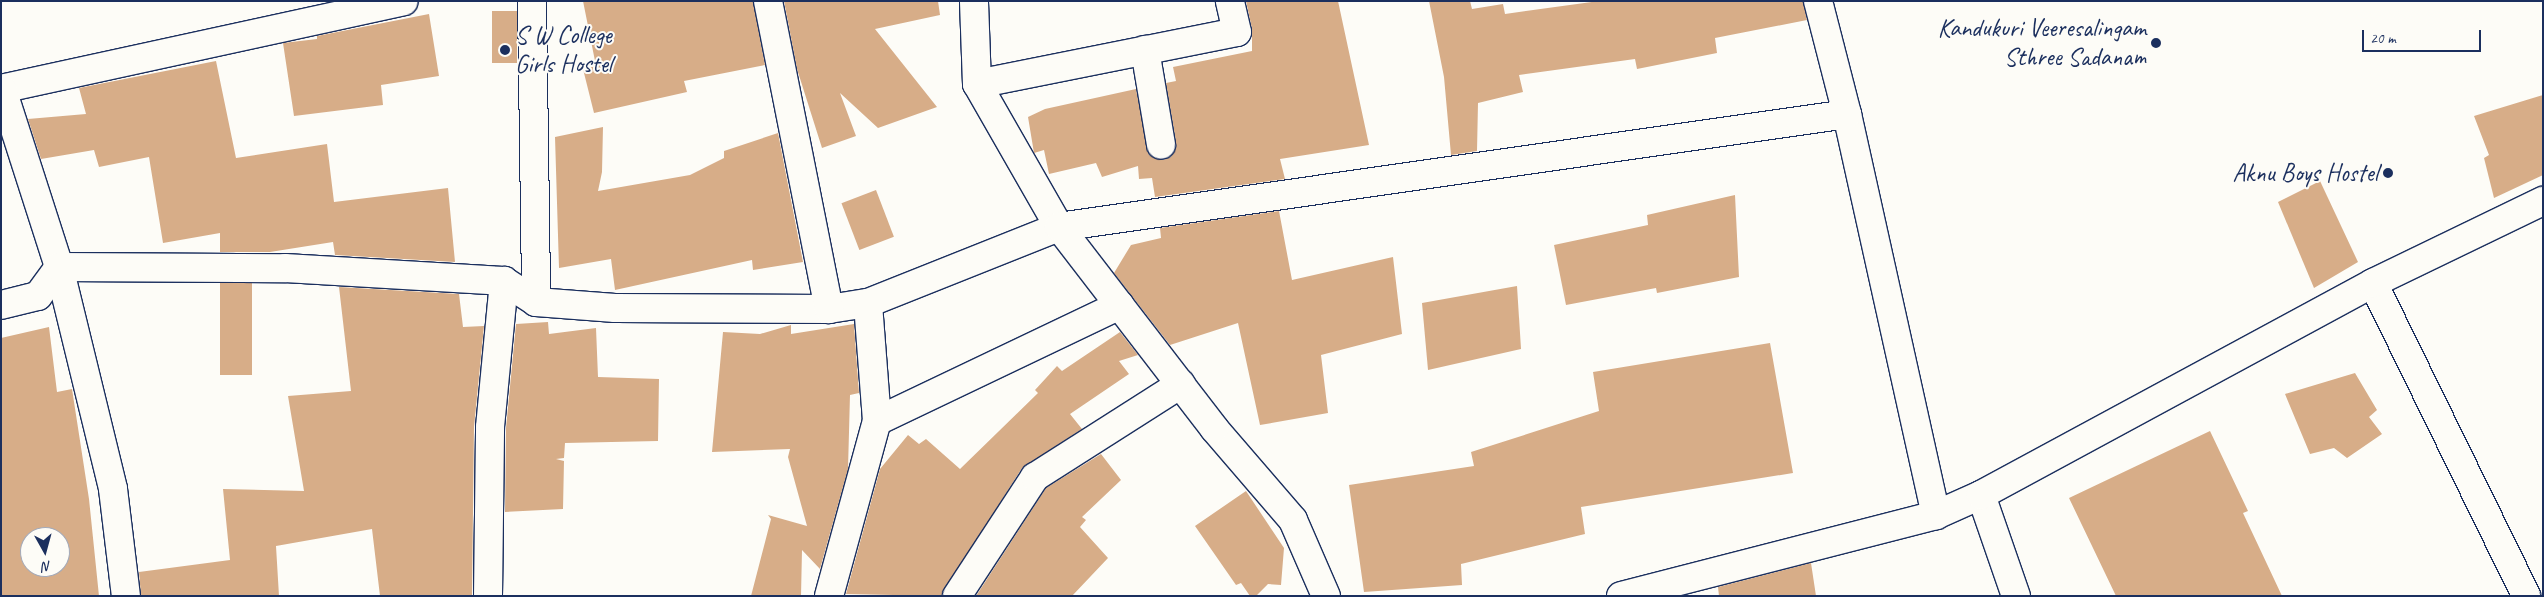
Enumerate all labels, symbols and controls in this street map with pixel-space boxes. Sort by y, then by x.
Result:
place label: Kandukuri Veeresalingam Sthree Sadanam [1937,14,2146,73]
scale bar [2364,20,2483,52]
place label: S W College Girls Hostel [515,21,612,80]
text: 20 m [2370,29,2396,48]
marker: Kandukuri Veeresalingam Sthree Sadanam [2150,37,2162,49]
marker: S W College Girls Hostel [499,44,511,56]
place label: Aknu Boys Hostel [2233,158,2378,188]
marker: Aknu Boys Hostel [2382,167,2394,179]
north arrow [20,527,70,577]
text: N [41,557,52,575]

